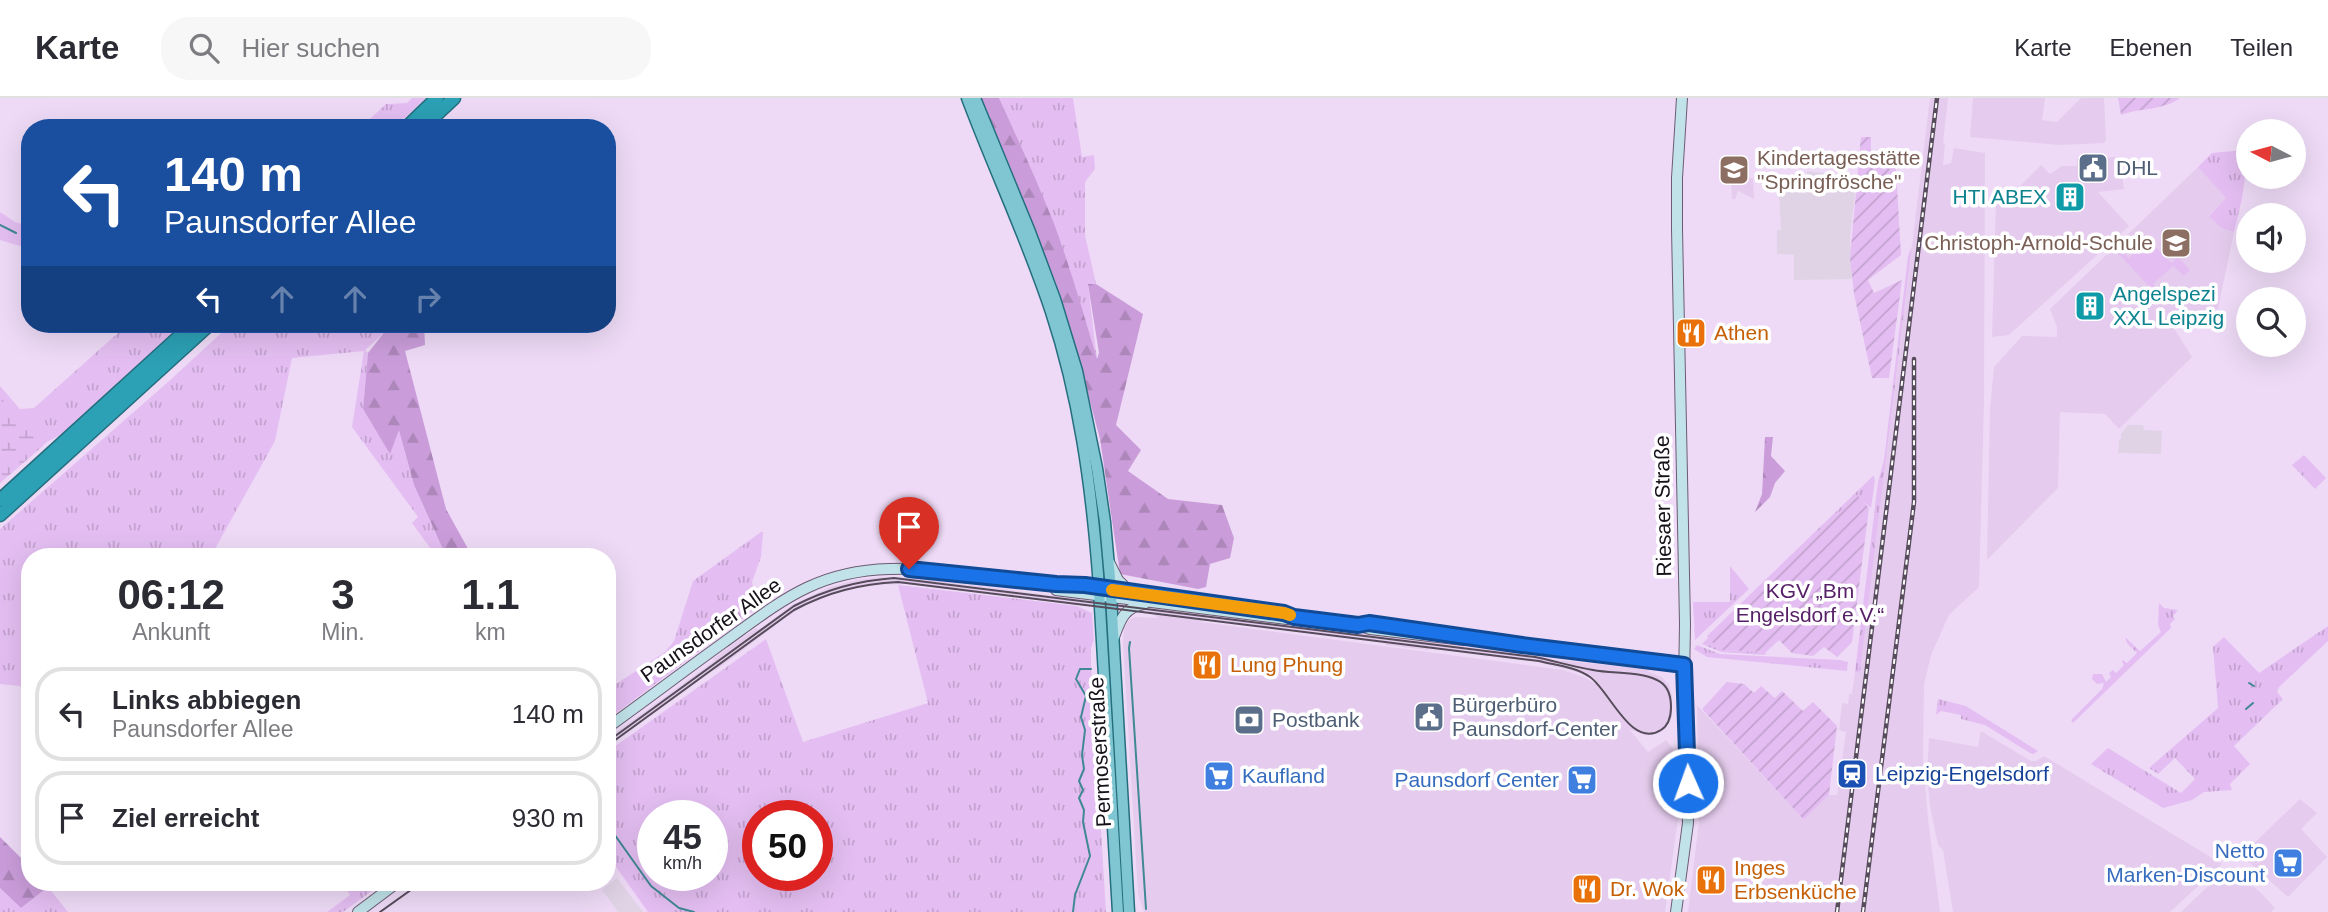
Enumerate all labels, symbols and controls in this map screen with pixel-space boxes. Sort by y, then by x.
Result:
search box [161,17,651,80]
text: Karte [35,29,119,66]
icon: search [185,29,223,67]
text: Hier suchen [241,33,380,63]
text: Karte [2014,34,2072,61]
text: Ebenen [2110,34,2192,61]
text: Teilen [2230,34,2293,61]
north arrow [2236,119,2306,189]
map controls [2236,119,2306,357]
place label: Kindertagesstätte "Springfrösche" [1757,146,1920,193]
icon: left [49,147,140,238]
text: 140 m [164,147,303,201]
public building icon: DHL [2076,151,2110,185]
school or university icon: Kindertagesstätte "Springfrösche" [1717,153,1751,187]
place label: DHL [2116,156,2158,179]
building icon: HTI ABEX [2053,180,2087,214]
place label: HTI ABEX [1952,185,2047,208]
button: sound [2236,203,2306,273]
text: Paunsdorfer Allee [164,204,417,240]
school or university icon: Christoph-Arnold-Schule [2159,226,2193,260]
place label: Christoph-Arnold-Schule [1924,231,2153,254]
icon: left [190,280,228,318]
icon: ahead [263,280,301,318]
icon: ahead [336,280,374,318]
icon: right [409,280,447,318]
place label: Angelspezi XXL Leipzig [2113,282,2224,329]
button: search [2236,287,2306,357]
building icon: Angelspezi XXL Leipzig [2073,289,2107,323]
restaurant icon: Athen [1674,316,1708,350]
place label: Athen [1714,321,1769,344]
street label: Riesaer Straße [1650,435,1675,577]
pin [879,497,939,569]
icon: arrive [890,508,928,546]
text: 06:12 [117,571,225,618]
text: 3 [331,571,355,618]
text: 1.1 [461,571,520,618]
street label: Paunsdorfer Allee [636,573,785,687]
park label: KGV „Bm Engelsdorf e.V.“ [1736,579,1884,626]
text: Ankunft [132,619,210,645]
text: Min. [321,619,365,645]
text: km [475,619,506,645]
restaurant icon: Lung Phung [1190,648,1224,682]
place label: Lung Phung [1230,653,1343,676]
street label: Permoserstraße [1084,676,1115,828]
text: Links abbiegen [112,685,301,715]
place label: Bürgerbüro Paunsdorf-Center [1452,693,1618,740]
icon: left [53,695,91,733]
text: 140 m [512,699,584,729]
public building icon: Bürgerbüro Paunsdorf-Center [1412,700,1446,734]
bank icon: Postbank [1232,703,1266,737]
place label: Postbank [1272,708,1360,731]
text: Paunsdorfer Allee [112,716,294,742]
position arrow [1651,746,1725,820]
station icon: Leipzig-Engelsdorf [1835,757,1869,791]
supermarket icon: Kaufland [1202,759,1236,793]
place label: Leipzig-Engelsdorf [1875,762,2049,785]
supermarket icon: Paunsdorf Center [1565,763,1599,797]
place label: Kaufland [1242,764,1325,787]
place label: Paunsdorf Center [1394,768,1559,791]
icon: arrive [53,799,91,837]
speed limit sign: 50 [742,800,833,891]
text: Ziel erreicht [112,803,259,833]
text: 930 m [512,803,584,833]
text: 45 [663,817,702,856]
place label: Netto Marken-Discount [2106,839,2265,886]
supermarket icon: Netto Marken-Discount [2271,846,2305,880]
text: km/h [663,853,702,873]
place label: Inges Erbsenküche [1734,856,1857,903]
restaurant icon: Inges Erbsenküche [1694,863,1728,897]
restaurant icon: Dr. Wok [1570,872,1604,906]
place label: Dr. Wok [1610,877,1685,900]

